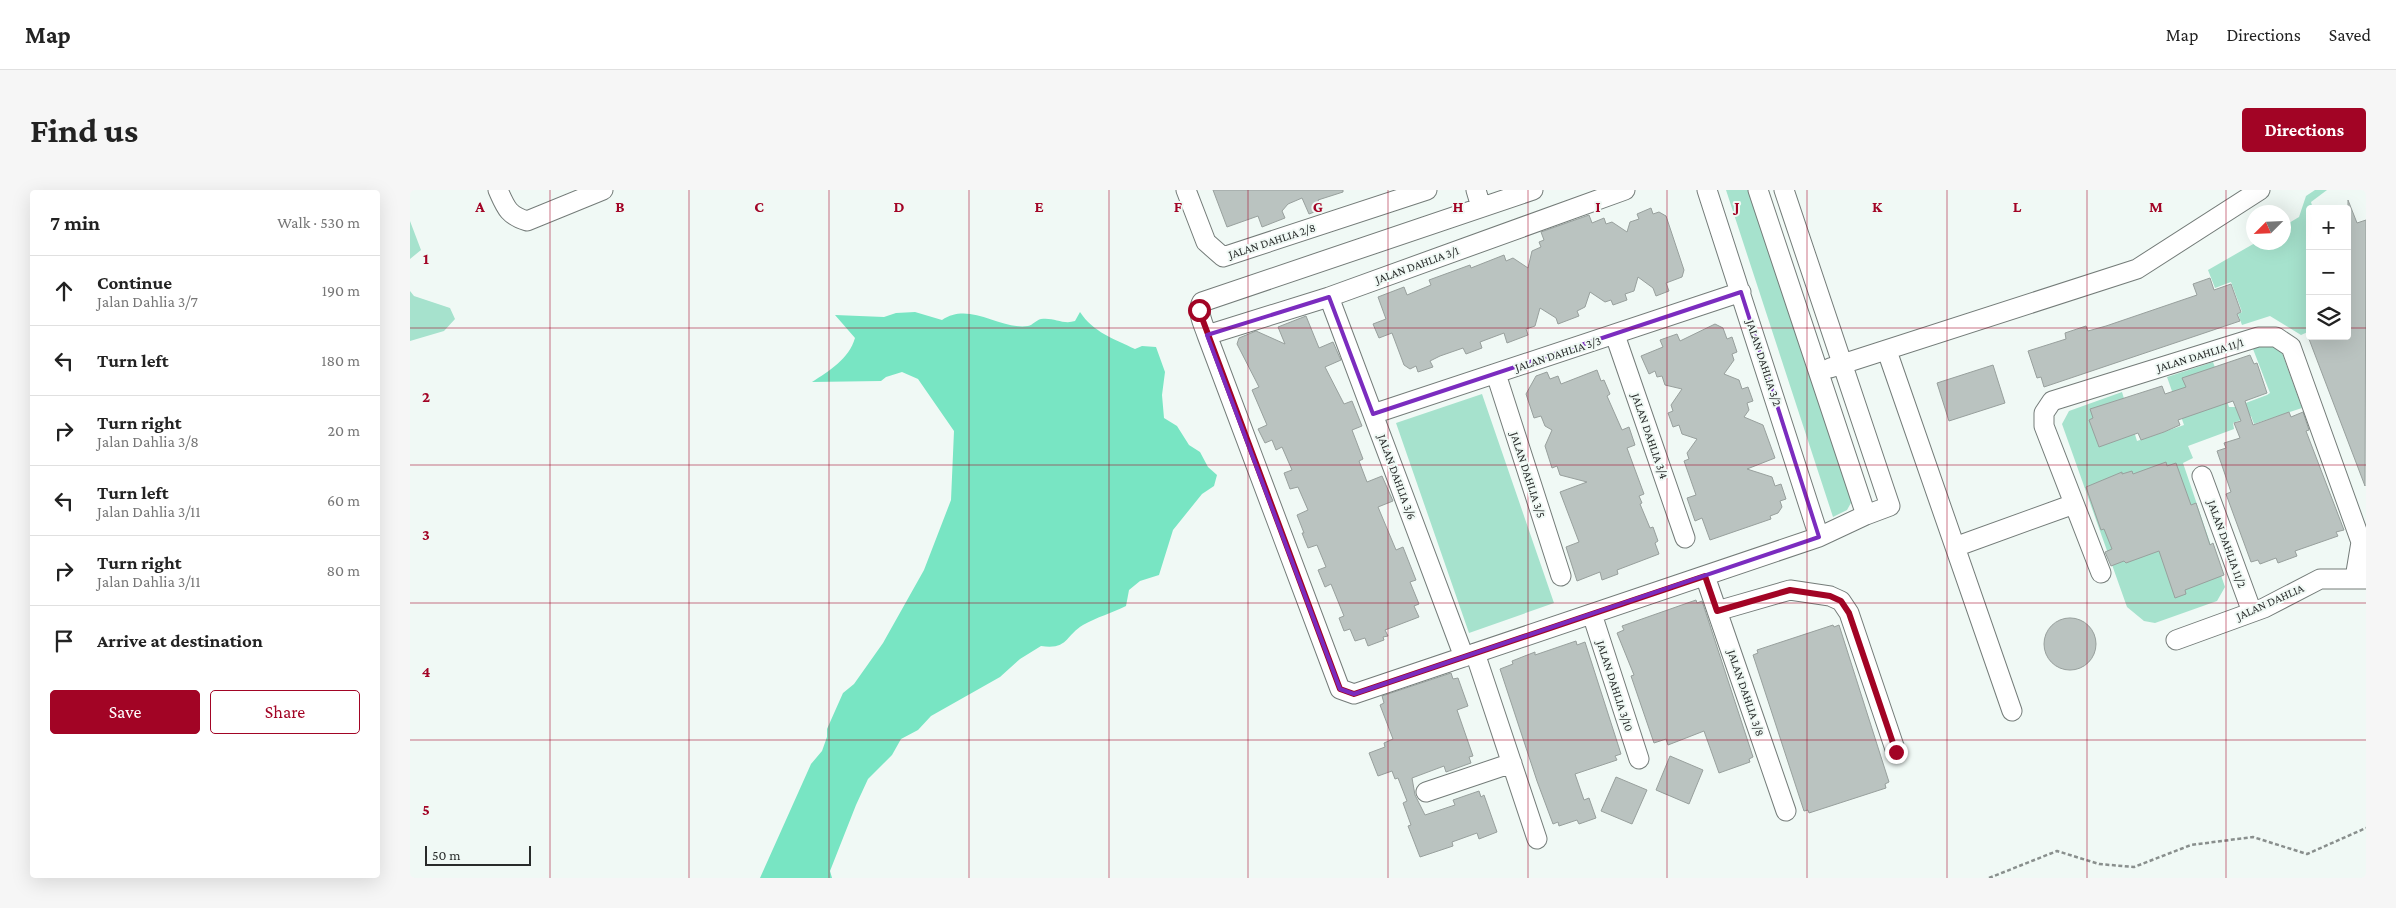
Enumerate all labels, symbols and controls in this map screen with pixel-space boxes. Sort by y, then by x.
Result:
text: Map [25,21,71,48]
text: Map [2166,25,2198,45]
text: Directions [2226,25,2301,45]
text: Saved [2329,25,2371,45]
button: Directions [2242,108,2366,152]
text: Find us [30,111,138,150]
text: A [474,198,485,215]
text: B [615,198,625,215]
text: C [754,198,764,215]
text: D [893,198,905,215]
text: E [1034,198,1044,215]
text: F [1174,198,1183,215]
text: G [1313,198,1323,215]
text: H [1453,198,1464,215]
text: I [1595,198,1601,215]
text: J [1732,198,1740,215]
text: K [1872,198,1883,215]
text: L [2013,198,2022,215]
text: M [2149,198,2163,215]
north arrow [2246,205,2291,250]
map controls [2306,205,2351,340]
button: + [2306,205,2351,250]
text: 7 min [50,211,100,235]
text: Walk · 530 m [277,214,360,231]
street label: JALAN DAHLIA 2/8 [1226,220,1317,262]
street label: JALAN DAHLIA 3/1 [1372,243,1461,287]
text: 1 [423,250,429,267]
button: − [2306,250,2351,295]
text: Continue [97,272,172,293]
icon: ahead [50,277,78,305]
text: 190 m [322,282,360,299]
text: Jalan Dahlia 3/7 [97,293,198,310]
button: layers [2306,295,2351,340]
route start [1188,299,1211,322]
street label: JALAN DAHLIA 3/2 [1743,317,1785,408]
street label: JALAN DAHLIA 3/3 [1512,333,1603,375]
street label: JALAN DAHLIA 11/1 [2154,335,2245,375]
icon: left [50,347,78,375]
text: Turn left [97,350,169,371]
text: 180 m [321,352,360,369]
text: 2 [422,388,430,405]
street label: JALAN DAHLIA 3/4 [1628,390,1671,481]
text: Turn right [97,412,182,433]
icon: right [50,417,78,445]
text: 20 m [327,422,360,439]
street label: JALAN DAHLIA 3/5 [1507,429,1549,520]
street label: JALAN DAHLIA 3/6 [1375,431,1419,522]
text: Jalan Dahlia 3/8 [97,433,199,450]
text: Turn left [97,482,169,503]
icon: left [50,487,78,515]
text: 60 m [327,492,360,509]
street label: JALAN DAHLIA 11/2 [2204,497,2249,590]
text: Jalan Dahlia 3/11 [97,503,201,520]
text: 3 [422,526,430,543]
text: Turn right [97,552,182,573]
icon: right [50,557,78,585]
text: 80 m [326,562,360,579]
text: Jalan Dahlia 3/11 [97,573,201,590]
street label: JALAN DAHLIA [2233,581,2306,624]
icon: arrive [50,627,78,655]
text: Arrive at destination [97,630,263,651]
street label: JALAN DAHLIA 3/10 [1593,638,1636,733]
street label: JALAN DAHLIA 3/8 [1724,647,1767,738]
text: 4 [422,663,431,680]
button: Save [50,690,200,734]
button: Share [210,690,360,734]
route end [1885,741,1908,764]
text: 5 [422,801,430,818]
scale bar [425,843,531,866]
text: 50 m [432,847,460,863]

